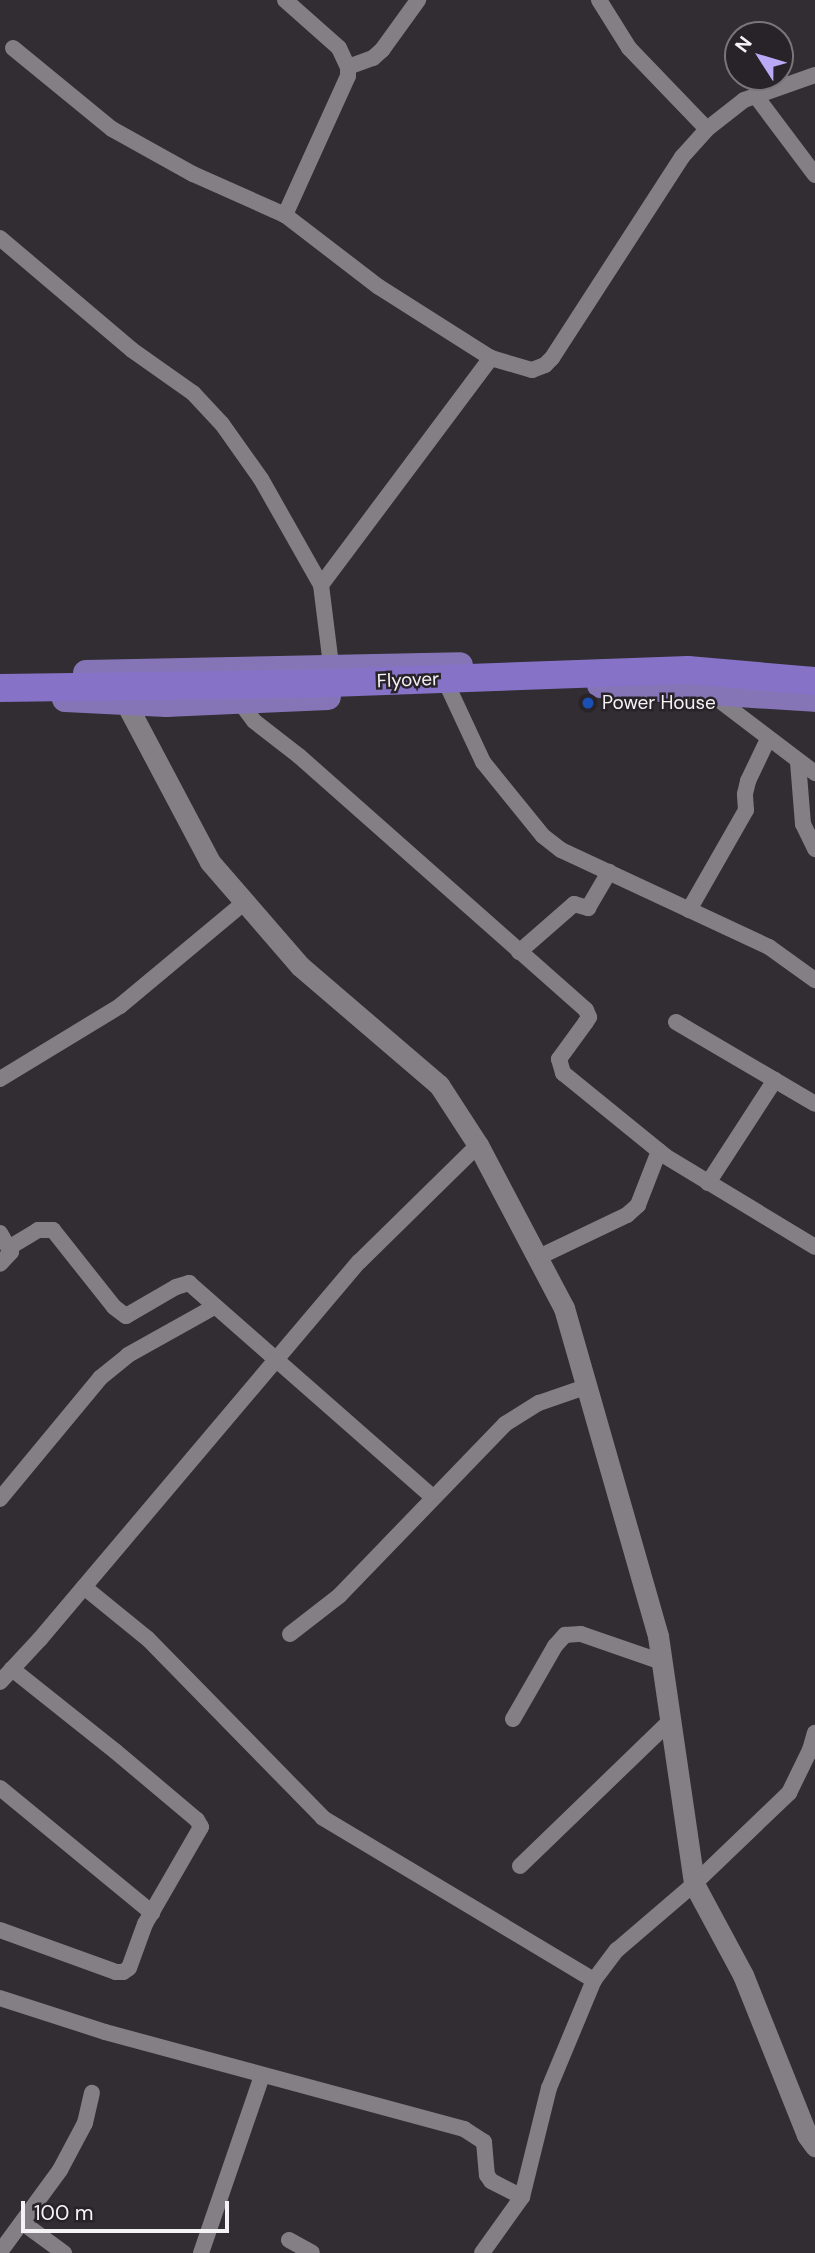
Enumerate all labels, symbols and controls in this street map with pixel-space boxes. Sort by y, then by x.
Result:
north arrow [724,21,794,91]
text: N [729,31,758,57]
street label: Flyover [377,668,439,692]
place label: Power House [602,692,716,714]
marker: Power House [580,695,596,711]
scale bar [24,2186,233,2230]
text: 100 m [34,2199,94,2227]

